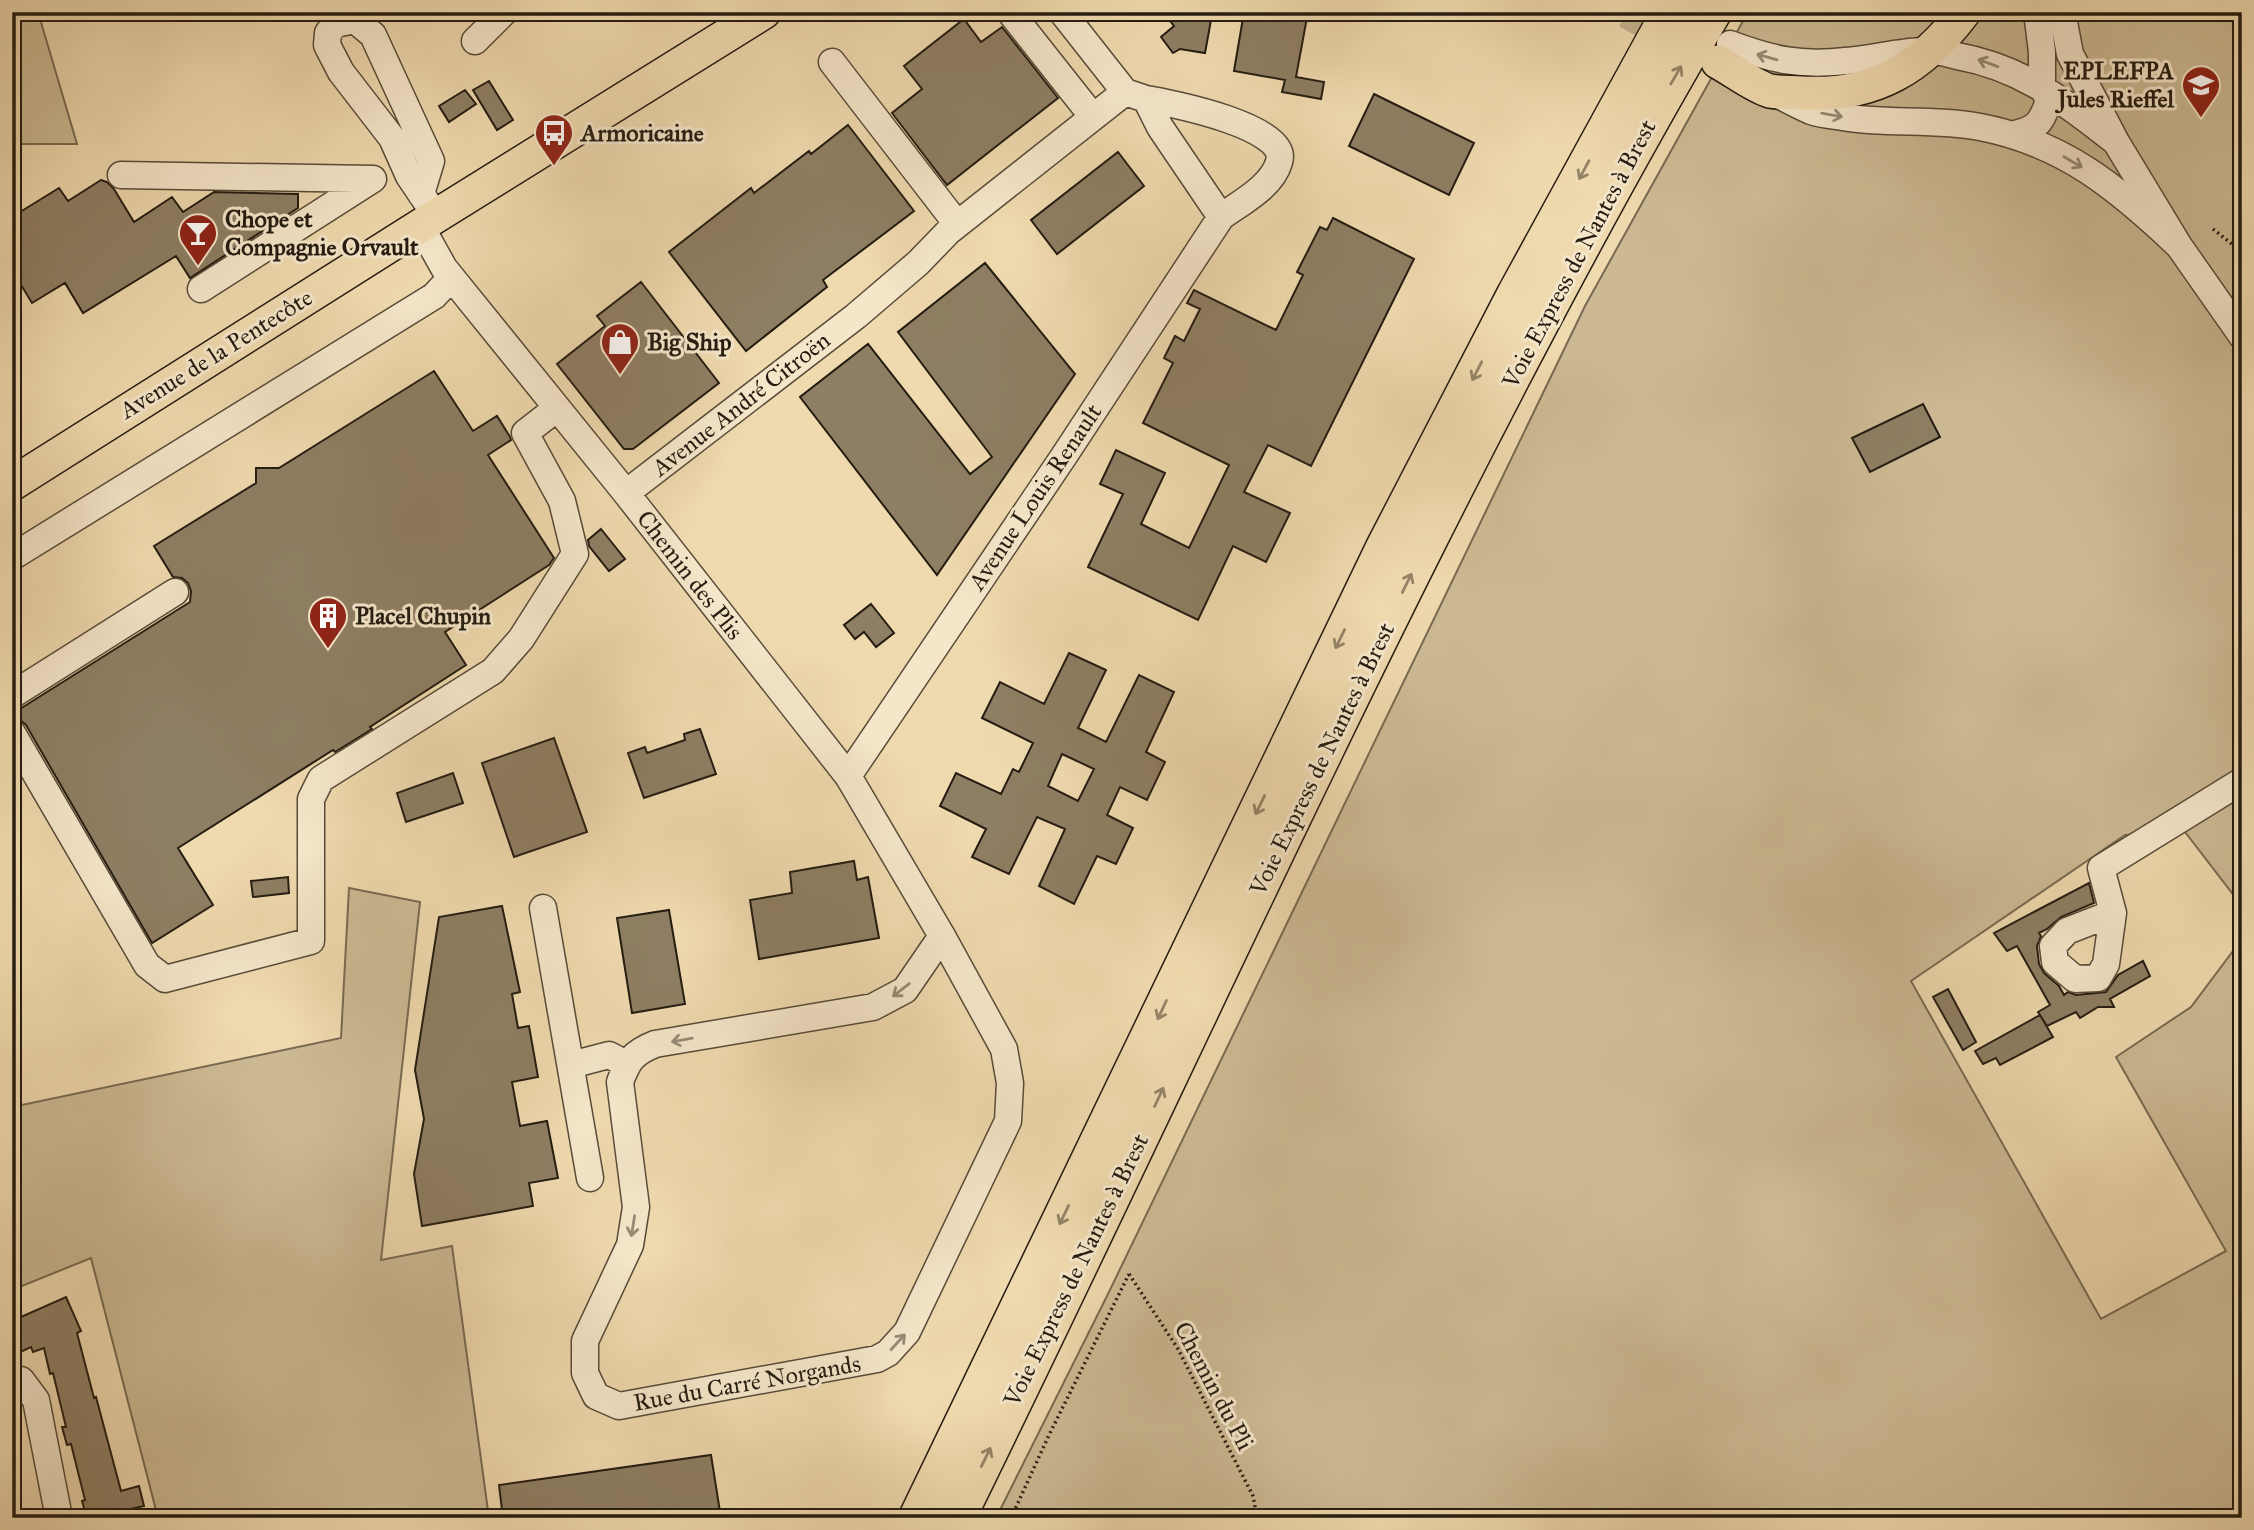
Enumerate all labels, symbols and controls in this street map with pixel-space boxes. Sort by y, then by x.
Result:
one-way arrow [1756,49,1778,62]
one-way arrow [1978,56,2000,69]
place label: EPLEFPA Jules Rieffel [2055,56,2175,114]
school or university icon: EPLEFPA Jules Rieffel [2180,64,2222,119]
one-way arrow [1670,65,1684,85]
one-way arrow [1820,109,1843,123]
bus stop icon: Armoricaine [533,112,575,167]
street label: Voie Express de Nantes à Brest [1495,114,1663,394]
place label: Armoricaine [579,118,704,148]
one-way arrow [2062,156,2083,169]
one-way arrow [1576,159,1590,180]
place label: Chope et Compagnie Orvault [225,204,419,262]
bar icon: Chope et Compagnie Orvault [177,212,219,267]
street label: Avenue de la Pentecôte [113,283,318,426]
shop icon: Big Ship [599,321,641,376]
street label: Avenue André Citroën [645,325,836,484]
place label: Big Ship [647,327,731,357]
one-way arrow [1469,360,1483,381]
street label: Avenue Louis Renault [961,398,1109,597]
street label: Chemin des Plis [630,504,750,646]
one-way arrow [1401,573,1415,594]
building icon: Placel Chupin [307,595,349,650]
place label: Placel Chupin [355,601,491,631]
street label: Voie Express de Nantes à Brest [1242,617,1401,901]
one-way arrow [1333,628,1346,649]
one-way arrow [1252,794,1266,815]
one-way arrow [892,982,910,997]
one-way arrow [1154,999,1168,1020]
one-way arrow [671,1034,693,1047]
one-way arrow [1152,1087,1166,1108]
street label: Voie Express de Nantes à Brest [996,1128,1155,1412]
one-way arrow [1056,1204,1070,1225]
one-way arrow [626,1214,639,1237]
street label: Chemin du Pli [1168,1317,1261,1456]
one-way arrow [890,1334,906,1352]
street label: Rue du Carré Norgands [631,1348,863,1418]
one-way arrow [980,1447,994,1468]

